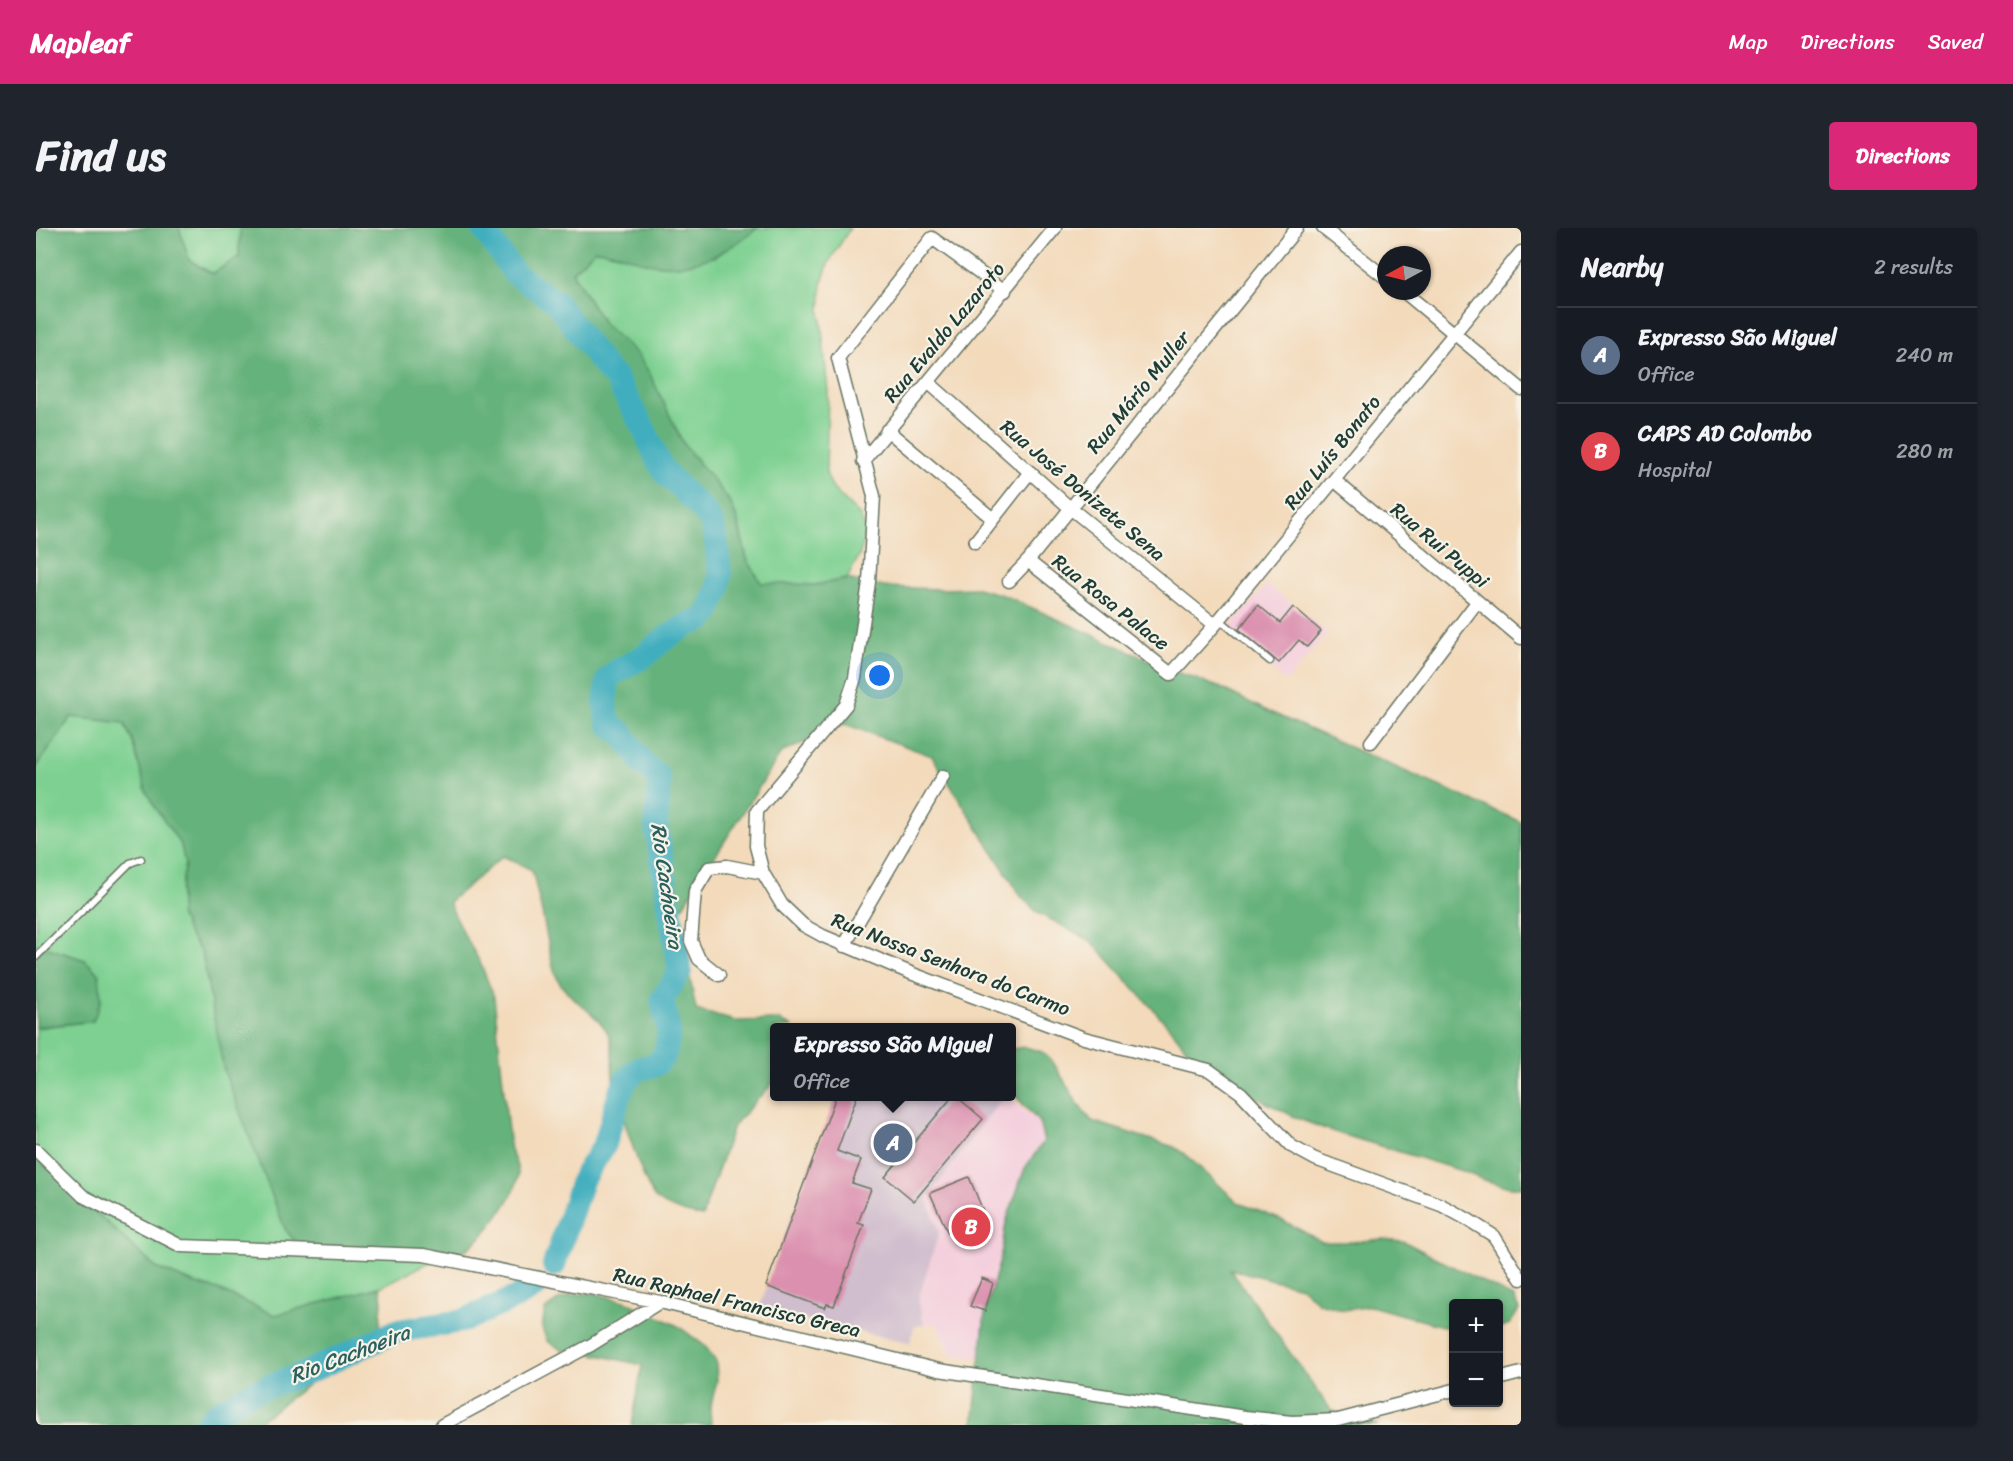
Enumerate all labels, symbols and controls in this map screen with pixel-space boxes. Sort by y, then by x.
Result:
text: Mapleaf [30,18,130,67]
text: Map [1729,23,1767,61]
text: Directions [1800,23,1895,61]
text: Saved [1928,23,1983,61]
text: Find us [36,119,166,193]
button: Directions [1829,122,1977,190]
text: Nearby [1581,244,1663,290]
north arrow [1377,246,1431,300]
text: 2 results [1874,250,1953,285]
street label: Rua Evaldo Lazaroto [875,254,1014,411]
text: Expresso São Miguel [1638,318,1837,357]
street label: Rua Mário Muller [1077,321,1200,462]
text: A [1594,338,1607,373]
text: 240 m [1896,338,1953,373]
text: Office [1638,357,1694,392]
street label: Rua Luís Bonato [1275,387,1390,518]
street label: Rua José Donizete Sena [992,410,1173,570]
text: CAPS AD Colombo [1638,414,1812,453]
text: B [1594,434,1607,469]
text: 280 m [1896,434,1953,469]
text: Hospital [1638,453,1711,488]
street label: Rua Rui Puppi [1382,493,1497,598]
street label: Rua Rosa Palace [1044,545,1177,660]
your location [865,661,894,690]
water label: Rio Cachoeira [639,821,695,953]
street label: Rua Nossa Senhora do Carmo [826,903,1075,1026]
popup [770,1023,1016,1101]
text: Expresso São Miguel [794,1025,992,1064]
text: Office [794,1064,850,1099]
pin: A [874,1120,912,1166]
pin: B [952,1204,990,1250]
street label: Rua Raphael Francisco Greca [610,1257,864,1348]
map controls [1449,1299,1503,1407]
button: + [1449,1299,1503,1353]
water label: Rio Cachoeira [284,1313,417,1394]
button: − [1449,1353,1503,1407]

